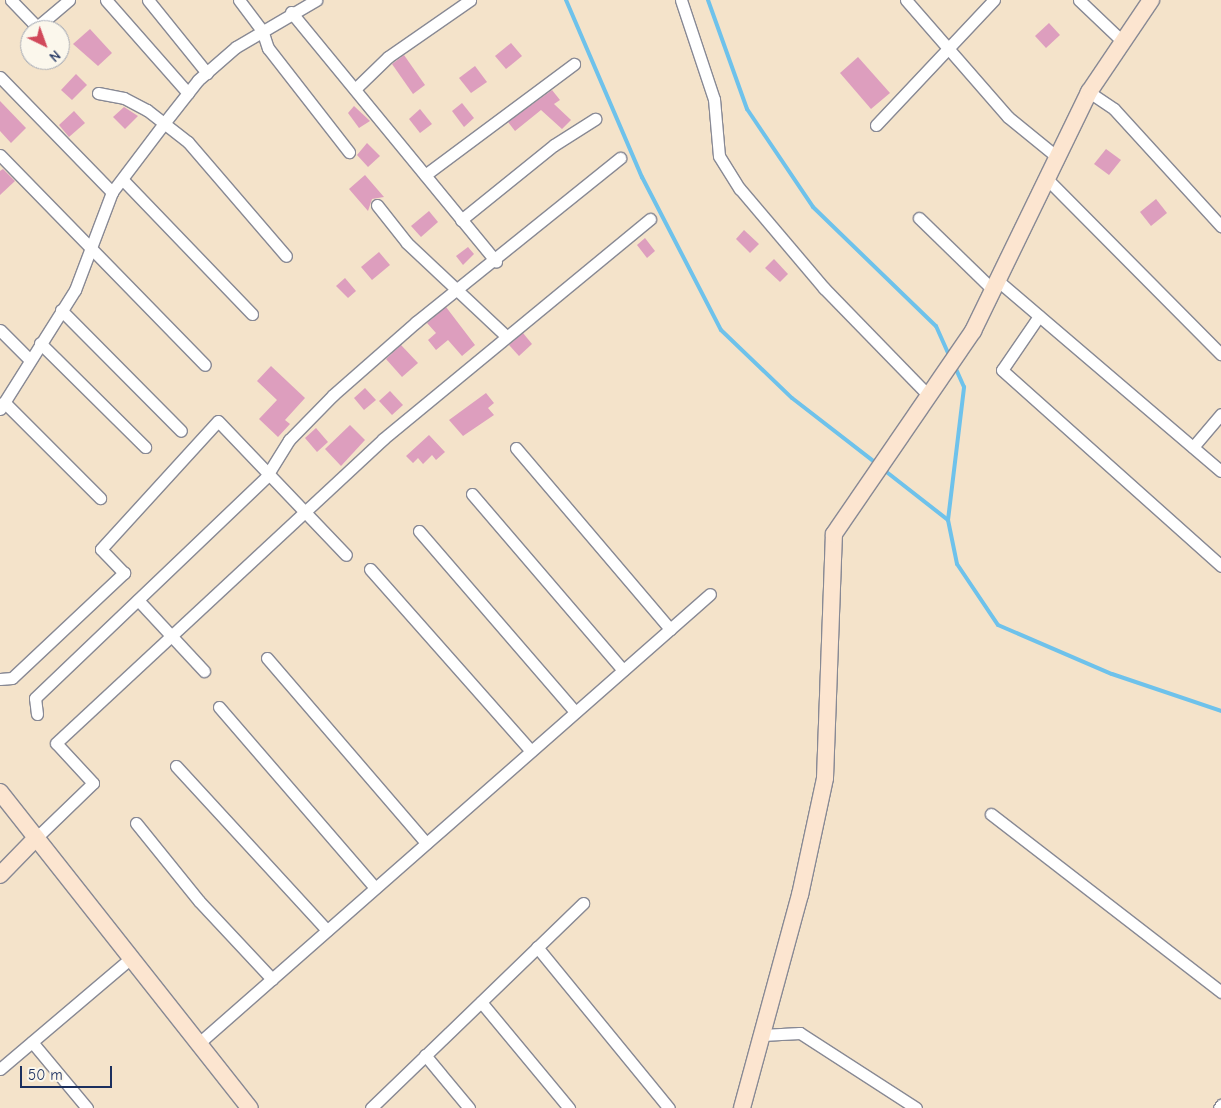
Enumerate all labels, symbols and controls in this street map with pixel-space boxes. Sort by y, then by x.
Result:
north arrow [20,20,70,70]
text: N [46,46,64,65]
scale bar [22,1056,115,1088]
text: 50 m [28,1066,63,1084]

